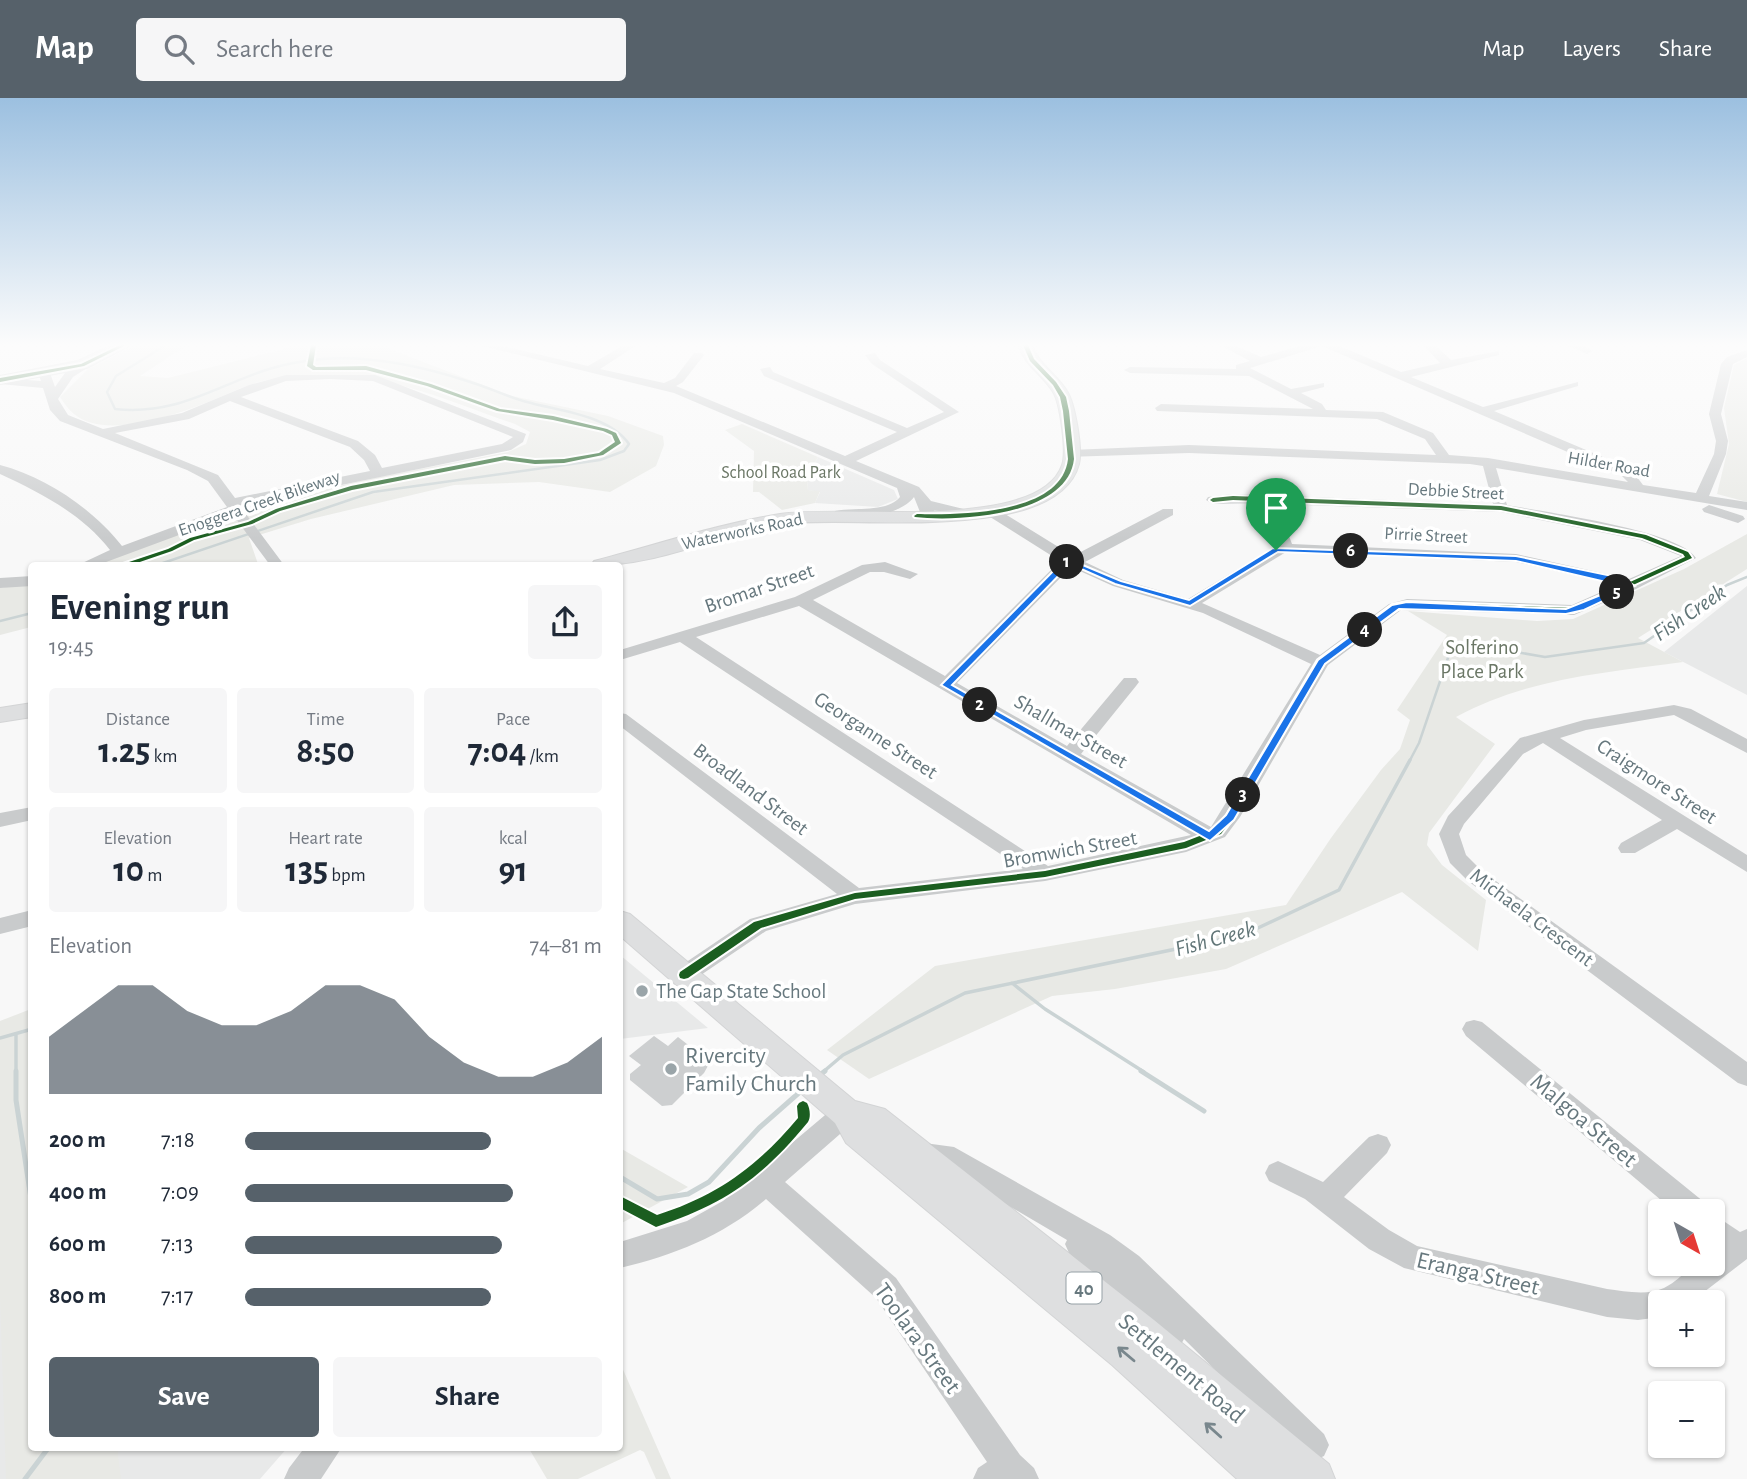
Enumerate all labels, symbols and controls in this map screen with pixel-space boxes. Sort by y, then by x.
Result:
search box [136,18,626,81]
icon: search [160,30,198,68]
text: Map [35,32,94,65]
text: Search here [216,36,334,62]
text: Map [1482,37,1524,61]
text: Layers [1562,37,1621,61]
text: Share [1659,37,1712,61]
street label: Hilder Road [1566,449,1651,481]
park label: School Road Park [721,464,841,482]
street label: Enoggera Creek Bikeway [176,468,343,540]
pin [1246,478,1306,550]
street label: Debbie Street [1407,480,1505,504]
icon: arrive [1257,489,1295,527]
street label: Waterworks Road [680,510,804,554]
street label: Pirrie Street [1384,525,1468,547]
pin: 6 [1334,533,1368,568]
text: 6 [1346,541,1355,560]
pin: 1 [1050,545,1084,580]
text: 1 [1063,552,1070,571]
street label: Bromar Street [702,560,817,617]
pin: 5 [1600,574,1634,610]
water label: Fish Creek [1649,580,1731,646]
text: 5 [1612,582,1621,601]
button: share [528,585,602,659]
text: Evening run [49,589,230,627]
pin: 4 [1348,612,1382,648]
text: 4 [1360,620,1369,639]
text: 19:45 [49,636,94,659]
park label: Solferino Place Park [1440,637,1524,682]
street label: Georganne Street [810,688,941,783]
pin: 2 [962,688,998,722]
street label: Shallmar Street [1011,691,1131,772]
text: 2 [975,695,984,714]
text: Distance [106,710,170,729]
text: Time [307,710,344,729]
text: Pace [496,710,530,729]
text: 1.25 [98,734,150,769]
text: 8:50 [296,734,355,769]
text: 7:04 [467,734,526,769]
street label: Craigmore Street [1593,735,1721,828]
street label: Broadland Street [689,739,812,839]
text: km [150,747,177,766]
text: /km [526,747,559,766]
pin: 3 [1226,778,1260,812]
text: 3 [1238,785,1247,804]
street label: Bromwich Street [1002,827,1139,872]
text: Elevation [103,829,172,848]
text: Heart rate [288,829,363,848]
text: kcal [499,829,528,848]
text: 10 [113,853,144,888]
text: 135 [285,853,328,888]
text: 91 [498,853,528,888]
street label: Michaela Crescent [1466,864,1598,971]
text: m [144,866,162,885]
text: bpm [328,866,366,885]
water label: Fish Creek [1173,918,1259,961]
text: Elevation [49,935,132,958]
text: 74–81 m [529,935,602,958]
place label: The Gap State School [656,981,827,1002]
marker: The Gap State School [634,983,650,999]
place label: Rivercity Family Church [685,1044,817,1096]
marker: Rivercity Family Church [663,1061,679,1077]
street label: Malgoa Street [1526,1070,1641,1172]
text: 200 m [49,1129,106,1152]
text: 7:18 [161,1129,195,1152]
text: 400 m [49,1181,107,1204]
text: 7:09 [161,1181,199,1204]
north arrow [1648,1199,1726,1276]
map controls [1648,1199,1725,1458]
text: 600 m [49,1233,106,1256]
text: 7:13 [161,1233,193,1256]
street label: Eranga Street [1414,1248,1542,1300]
road number: 40 [1066,1272,1102,1304]
street label: Toolara Street [869,1279,965,1398]
text: 800 m [49,1285,106,1308]
text: 7:17 [161,1285,193,1308]
button: + [1648,1290,1725,1367]
street label: Settlement Road [1114,1309,1249,1428]
one-way arrow [1117,1346,1135,1361]
button: Save [49,1357,319,1437]
button: Share [333,1357,602,1437]
button: − [1648,1381,1725,1458]
one-way arrow [1205,1422,1223,1438]

